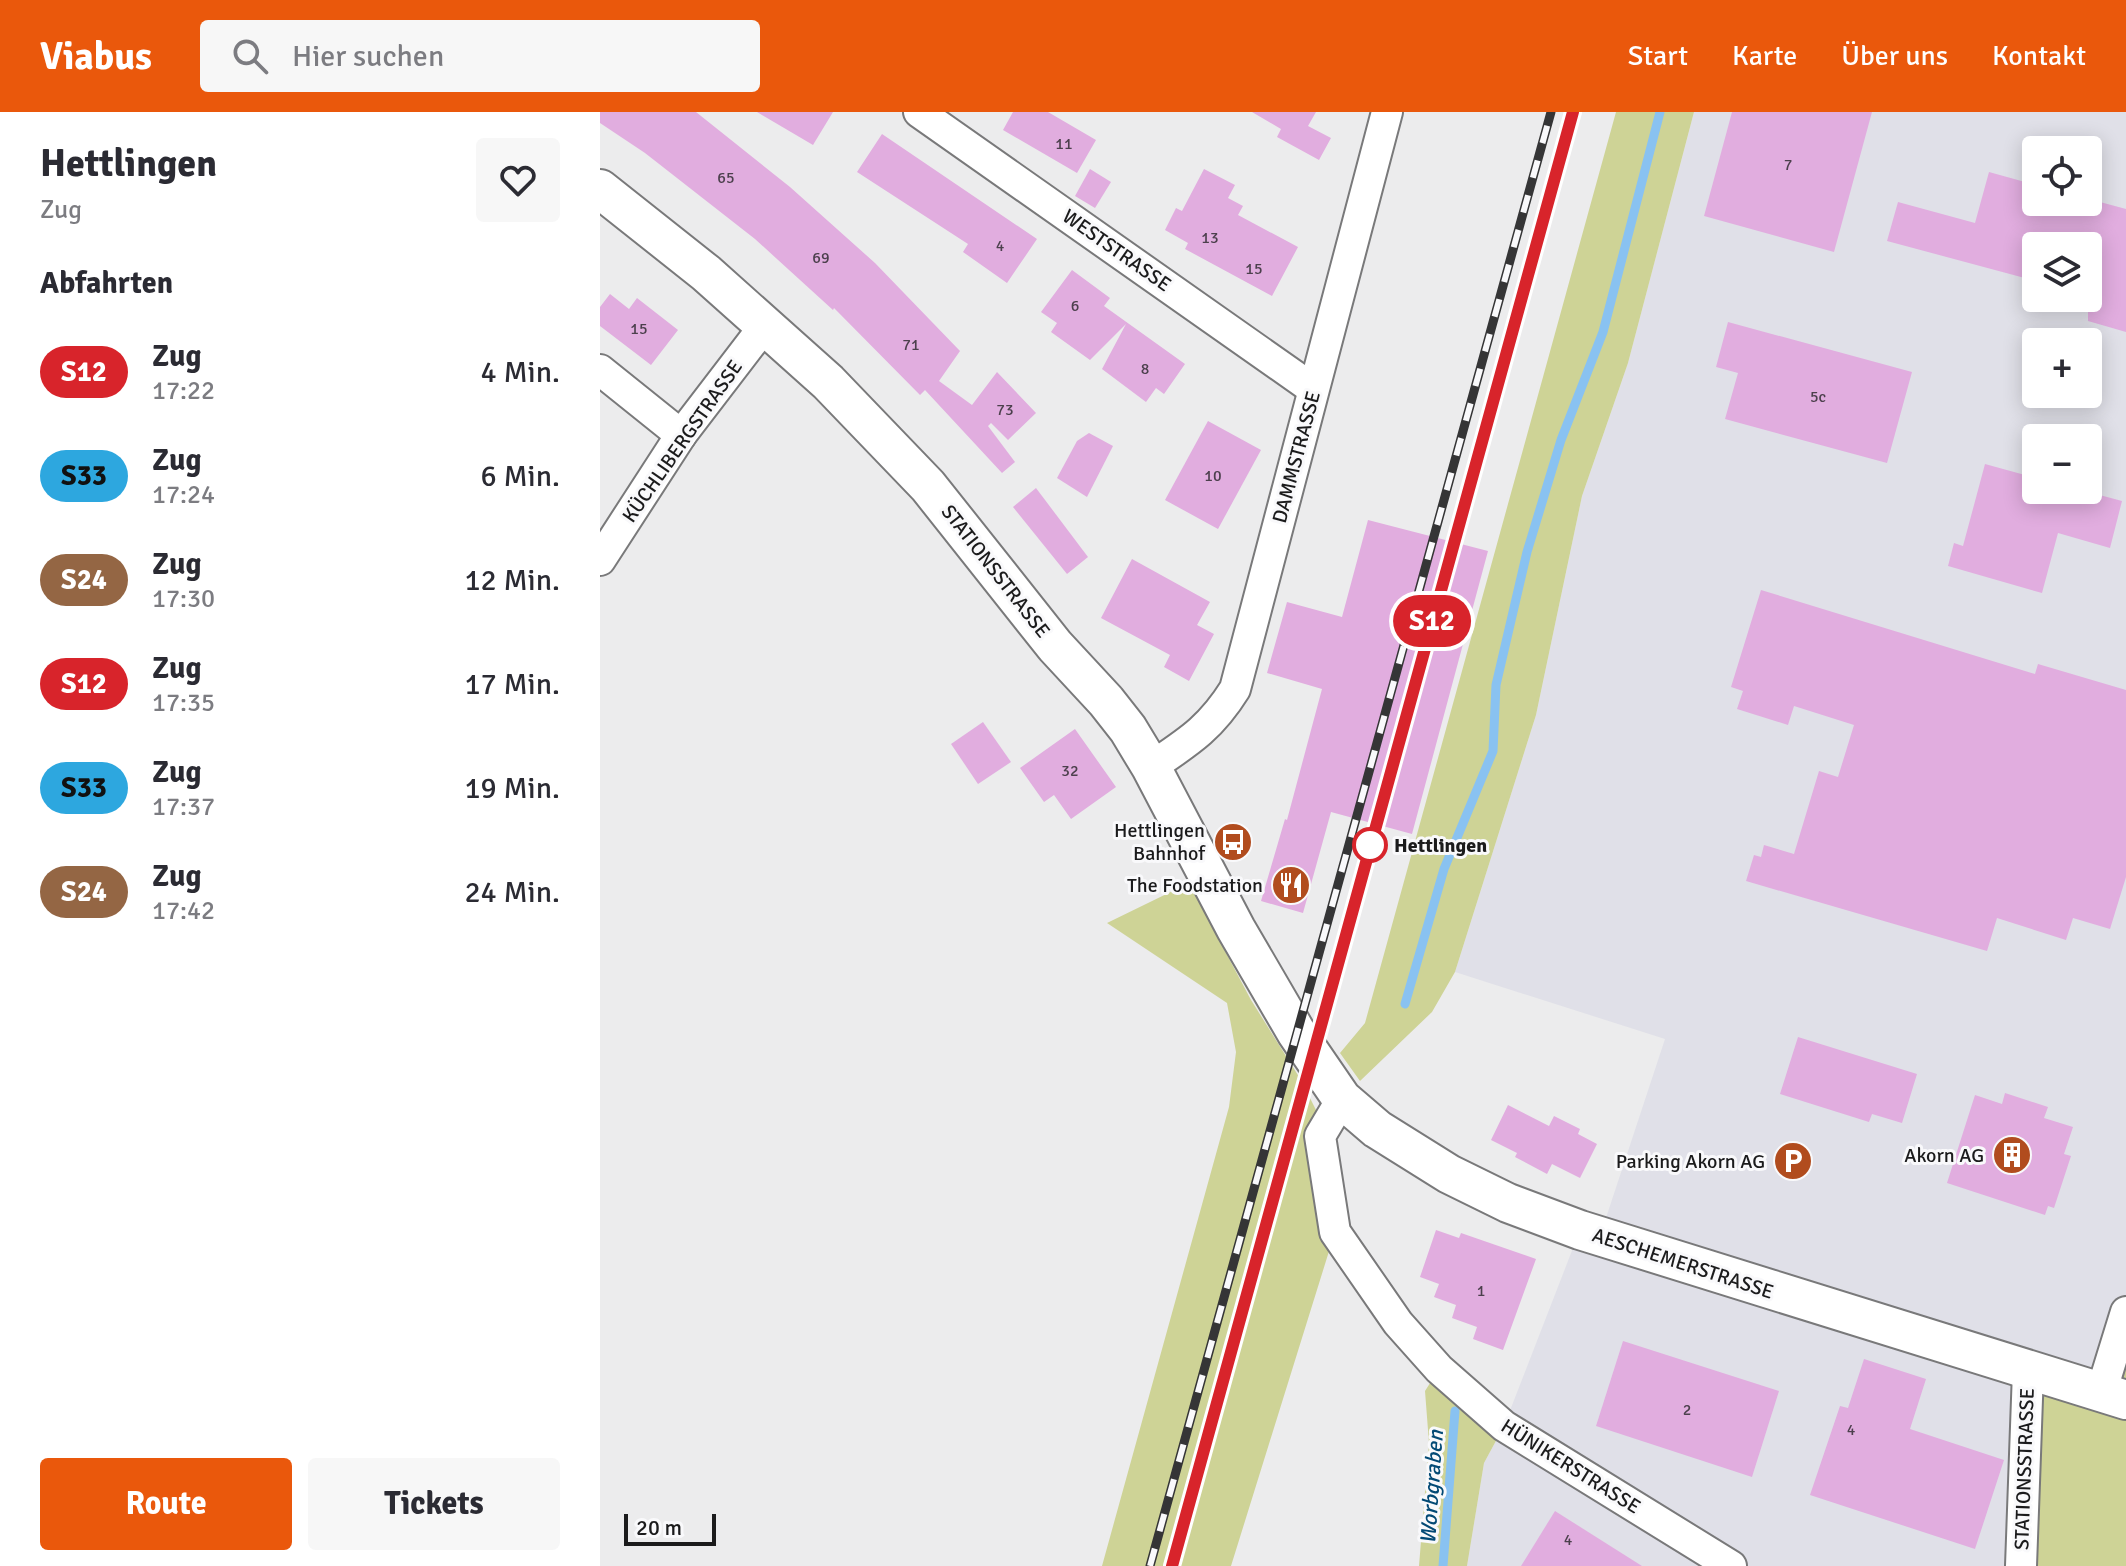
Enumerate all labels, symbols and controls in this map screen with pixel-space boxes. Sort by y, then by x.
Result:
search box [200,20,760,92]
text: Viabus [40,33,152,80]
icon: search [228,34,272,78]
text: Hier suchen [292,38,444,75]
text: Start [1628,39,1688,73]
text: Karte [1732,39,1797,73]
text: Über uns [1841,39,1948,73]
text: Kontakt [1992,39,2086,73]
house number: 11 [1055,134,1073,154]
map controls [2022,136,2102,504]
button: locate [2022,136,2102,216]
button: heart [476,138,560,222]
text: Hettlingen [40,140,217,187]
house number: 7 [1784,155,1792,175]
house number: 65 [717,168,735,188]
text: Zug [40,194,82,226]
street label: WESTSTRASSE [1058,204,1176,297]
house number: 13 [1201,228,1219,248]
button: layers [2022,232,2102,312]
house number: 4 [996,236,1005,256]
house number: 69 [812,248,830,268]
house number: 15 [1245,259,1263,279]
text: Abfahrten [40,265,173,302]
house number: 6 [1071,296,1079,316]
house number: 15 [630,319,648,339]
button: + [2022,328,2102,408]
house number: 71 [902,335,920,355]
text: Zug [152,338,202,375]
text: 4 Min. [481,354,560,391]
text: S12 [61,355,107,389]
street label: KÜCHLIBERGSTRASSE [617,355,748,527]
house number: 8 [1141,359,1149,379]
text: 17:22 [152,375,215,407]
house number: 5c [1810,387,1826,407]
street label: DAMMSTRASSE [1267,388,1326,526]
house number: 73 [996,400,1014,420]
button: − [2022,424,2102,504]
text: Zug [152,442,202,479]
text: 6 Min. [481,458,560,495]
text: S33 [61,459,107,493]
house number: 10 [1204,466,1222,486]
text: 17:24 [152,479,215,511]
street label: STATIONSSTRASSE [936,500,1055,643]
text: Zug [152,546,202,583]
text: 12 Min. [464,562,560,599]
text: S24 [61,563,107,597]
text: 17:30 [152,583,215,615]
line badge: S12 [1386,595,1478,647]
text: S12 [1409,604,1455,638]
text: Zug [152,650,202,687]
text: 17 Min. [464,666,560,703]
text: S12 [61,667,107,701]
text: 17:35 [152,687,215,719]
text: Zug [152,754,202,791]
house number: 32 [1061,761,1079,781]
text: 19 Min. [464,770,560,807]
text: S33 [61,771,107,805]
text: 17:37 [152,791,215,823]
place label: Hettlingen Bahnhof [1114,818,1206,866]
bus stop icon: Hettlingen Bahnhof [1212,821,1254,863]
marker: Hettlingen [1353,828,1387,862]
place label: Hettlingen [1394,833,1487,858]
text: Zug [152,858,202,895]
restaurant icon: The Foodstation [1270,864,1312,906]
place label: The Foodstation [1127,873,1263,898]
text: 24 Min. [464,874,560,911]
text: S24 [61,875,107,909]
text: 17:42 [152,895,215,927]
building icon: Akorn AG [1991,1134,2033,1176]
parking icon: Parking Akorn AG [1772,1140,1814,1182]
place label: Akorn AG [1904,1143,1984,1168]
place label: Parking Akorn AG [1616,1149,1765,1174]
street label: AESCHEMERSTRASSE [1589,1222,1777,1305]
house number: 1 [1477,1281,1485,1301]
street label: STATIONSSTRASSE [2009,1388,2040,1550]
house number: 2 [1683,1400,1691,1420]
street label: HÜNIKERSTRASSE [1496,1413,1645,1519]
house number: 4 [1847,1420,1856,1440]
water label: Worbgraben [1414,1428,1449,1545]
button: Route [40,1458,292,1550]
button: Tickets [308,1458,560,1550]
scale bar [624,1510,716,1546]
text: 20 m [636,1514,682,1541]
house number: 4 [1564,1530,1573,1550]

